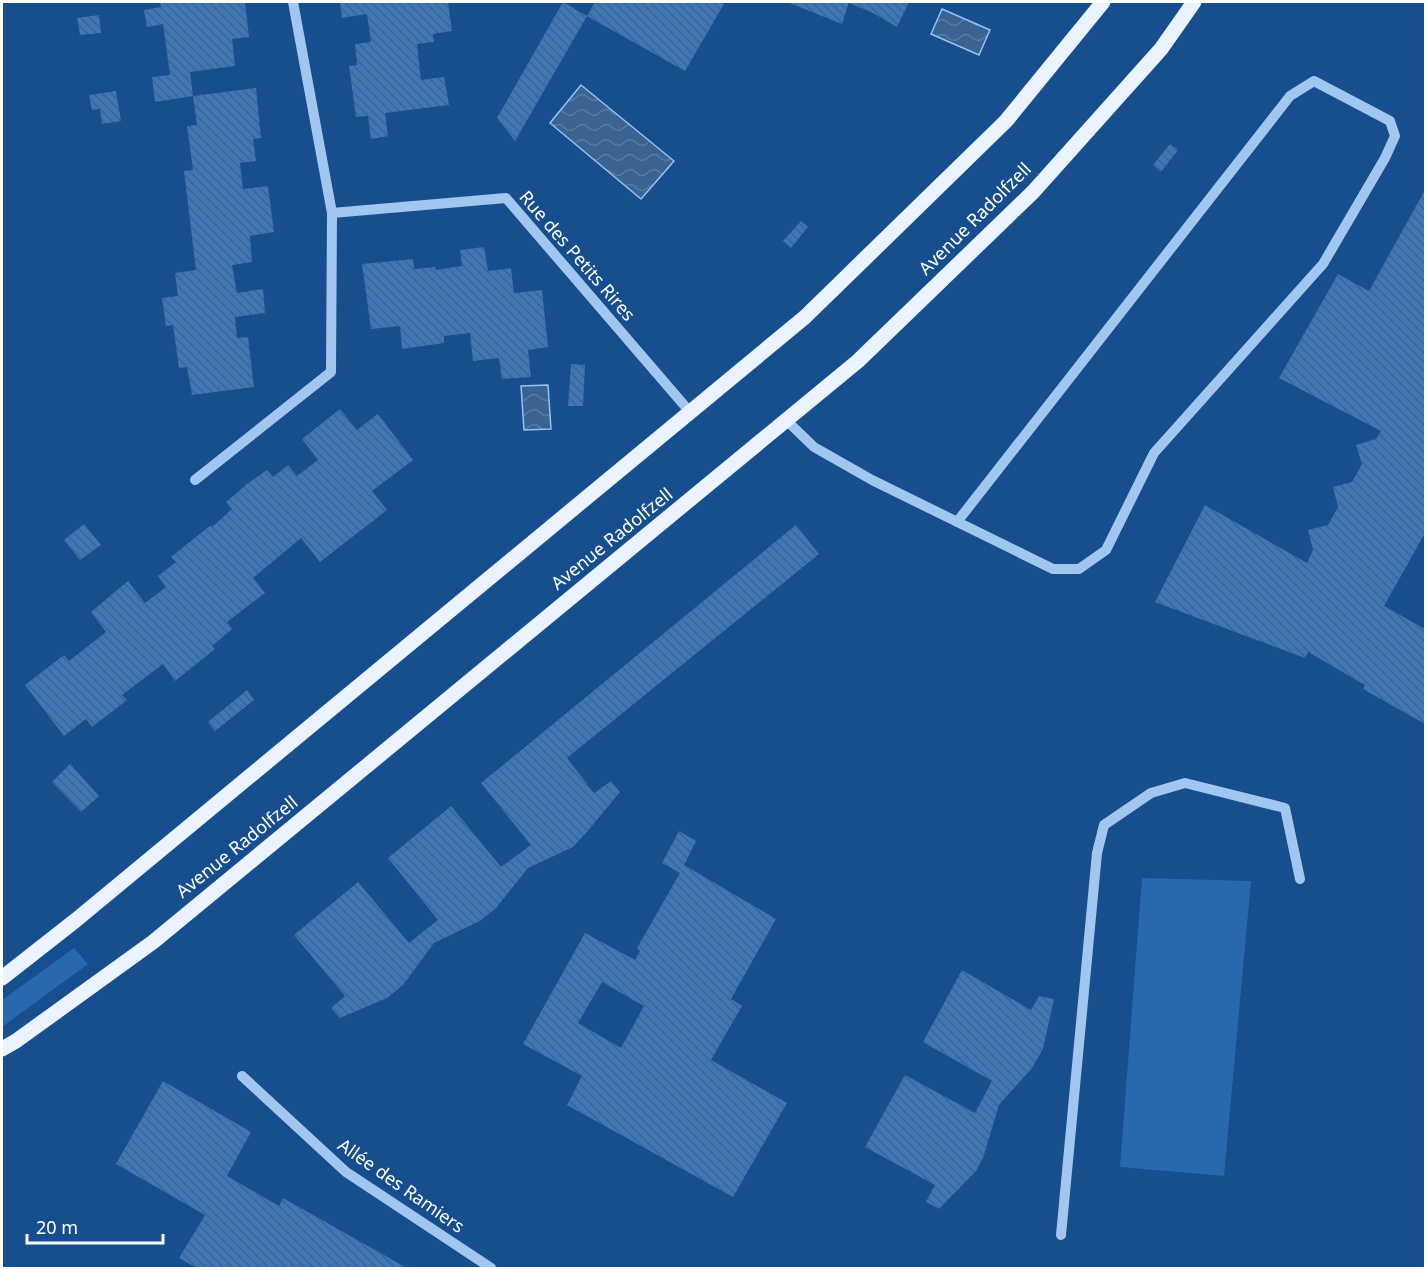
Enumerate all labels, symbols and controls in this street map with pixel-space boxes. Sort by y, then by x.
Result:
street label: Avenue Radolfzell [913,157,1036,280]
street label: Rue des Petits Rires [514,185,641,326]
street label: Avenue Radolfzell [546,482,677,595]
street label: Avenue Radolfzell [171,790,302,903]
street label: Allée des Ramiers [334,1133,470,1238]
scale bar [27,1207,164,1245]
text: 20 m [36,1215,78,1239]

